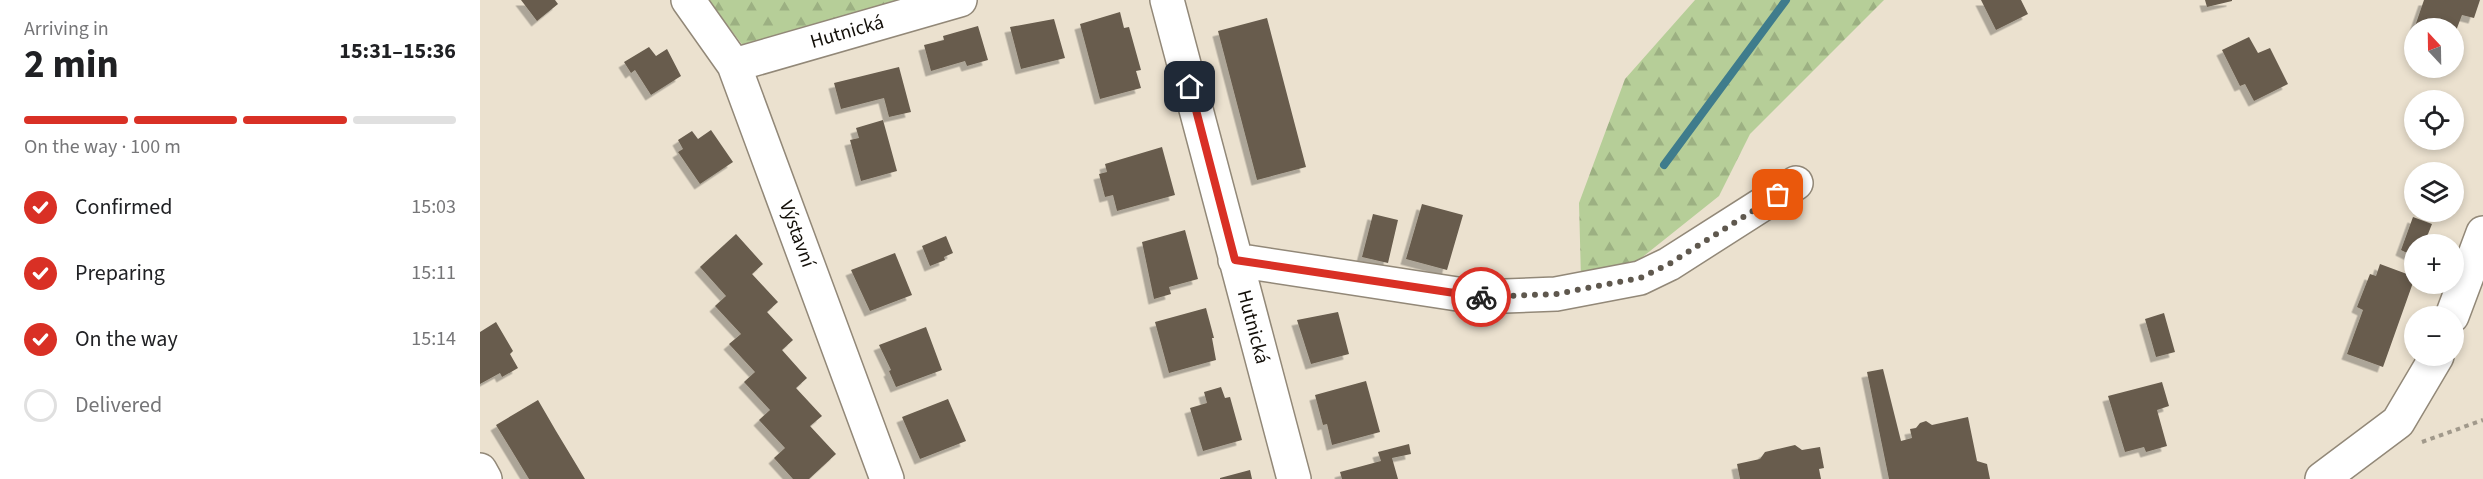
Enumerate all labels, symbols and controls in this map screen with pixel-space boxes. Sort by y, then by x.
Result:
street label: Hutnická [807,8,887,56]
text: Arriving in [24,15,109,43]
north arrow [2404,18,2464,78]
map controls [2404,18,2464,366]
text: 15:31–15:36 [339,35,456,67]
text: 2 min [24,37,119,93]
pin [1164,61,1215,112]
icon: home [1173,70,1206,103]
button: locate [2404,90,2464,150]
text: On the way · 100 m [24,133,181,161]
button: layers [2404,162,2464,222]
pin [1752,169,1803,220]
icon: bag [1761,178,1794,211]
icon: check [24,191,57,224]
text: Confirmed [75,191,172,223]
text: 15:03 [411,193,456,221]
street label: Výstavní [772,197,822,272]
button: + [2404,234,2464,294]
icon: check [24,257,57,290]
text: Preparing [75,257,165,289]
text: 15:11 [411,259,456,287]
courier [1451,267,1511,327]
icon: bike [1465,281,1498,314]
street label: Hutnická [1230,287,1276,367]
button: − [2404,306,2464,366]
icon: check [24,323,57,356]
text: On the way [75,323,178,355]
text: 15:14 [411,325,456,353]
text: Delivered [75,389,162,421]

